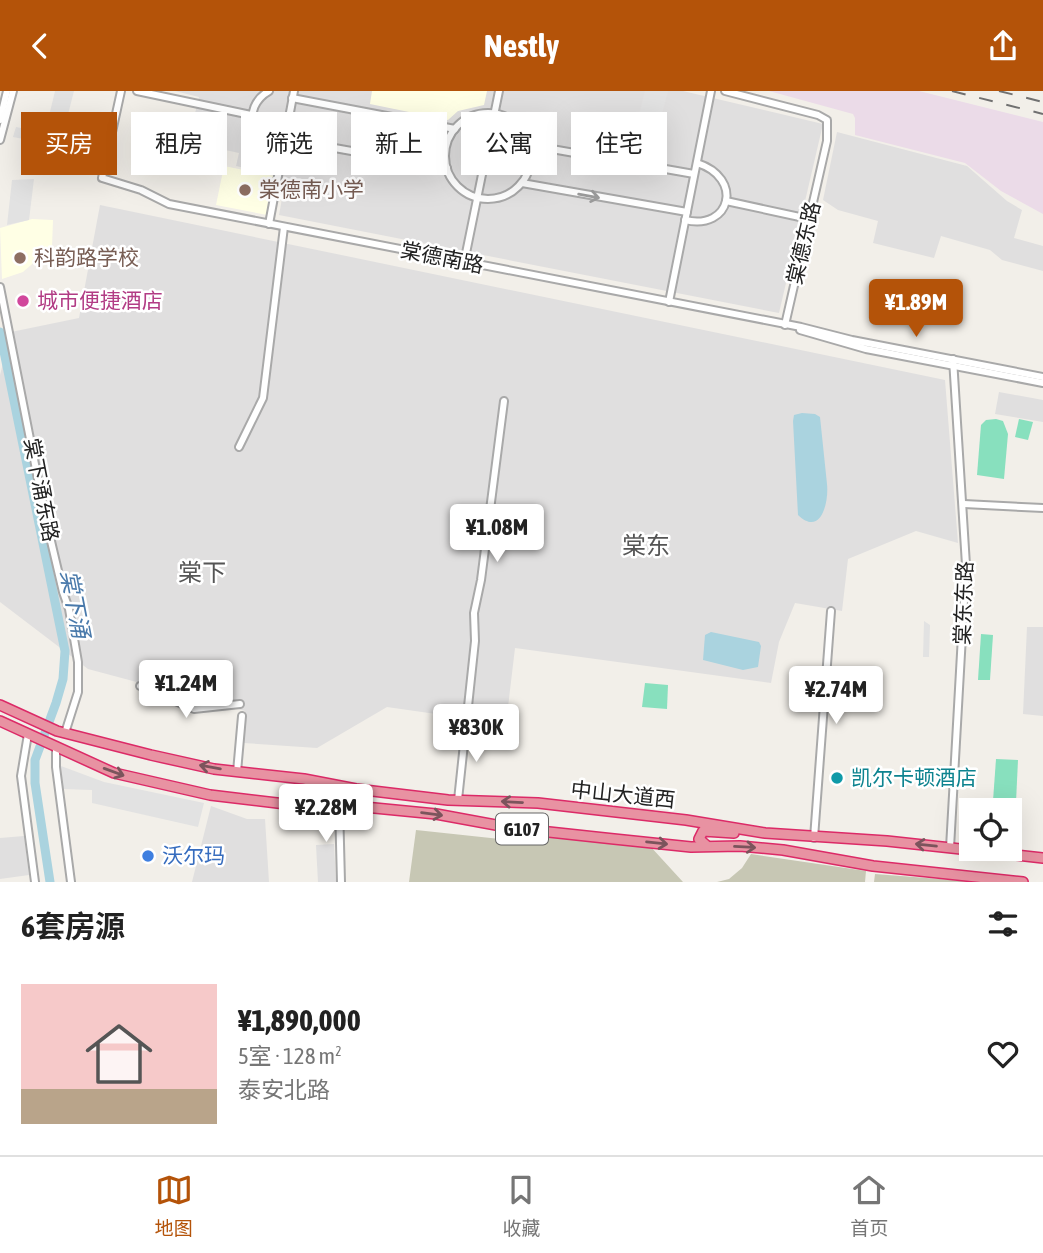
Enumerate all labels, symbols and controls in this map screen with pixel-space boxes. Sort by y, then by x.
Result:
icon: back [21,27,59,65]
text: Nestly [484,27,559,64]
icon: share [984,27,1022,65]
chip: 买房 [21,112,117,175]
chip: 租房 [131,112,227,175]
chip: 筛选 [241,112,337,175]
chip: 新上 [351,112,447,175]
chip: 公寓 [461,112,557,175]
chip: 住宅 [571,112,667,175]
place label: 棠德南小学 [259,177,364,201]
marker: 棠德南小学 [237,182,253,198]
one-way arrow [577,190,599,203]
street label: 棠德东路 [782,199,824,286]
street label: 棠德南路 [399,237,486,277]
place label: 科韵路学校 [34,245,139,269]
marker: 科韵路学校 [12,250,28,266]
pin: ¥1.89M [859,279,973,339]
place label: 城市便捷酒店 [37,288,163,312]
text: ¥1.89M [885,289,947,315]
marker: 城市便捷酒店 [15,293,31,309]
street label: 棠下涌东路 [20,436,64,544]
pin: ¥1.08M [440,505,554,564]
text: ¥1.08M [466,514,528,540]
district label: 棠东 [622,532,670,559]
district label: 棠下 [178,559,226,586]
street label: 棠东东路 [950,561,976,645]
water label: 棠下涌 [56,568,95,643]
pin: ¥1.24M [129,661,243,720]
pin: ¥2.74M [779,667,893,726]
text: ¥1.24M [155,670,217,696]
text: ¥2.74M [805,676,867,702]
pin: ¥830K [427,705,525,764]
text: ¥830K [449,714,503,740]
one-way arrow [199,760,222,774]
place label: 凯尔卡顿酒店 [851,765,977,789]
one-way arrow [103,766,125,779]
marker: 凯尔卡顿酒店 [829,770,845,786]
street label: 中山大道西 [570,777,677,811]
pin: ¥2.28M [269,785,383,844]
text: ¥2.28M [295,794,357,820]
one-way arrow [501,795,524,808]
map controls [959,798,1022,861]
button: locate [959,798,1022,861]
one-way arrow [420,807,442,820]
road number: G107 [496,813,548,845]
one-way arrow [645,837,668,850]
one-way arrow [916,838,938,851]
one-way arrow [733,841,755,854]
place label: 沃尔玛 [162,843,225,867]
marker: 沃尔玛 [140,848,156,864]
icon: filters [984,905,1022,943]
text: 6套房源 [21,909,125,943]
text: ¥1,890,000 [238,1003,361,1037]
icon: home [77,1012,161,1096]
icon: heart [984,1035,1022,1073]
text: 5室 · 128 m² [238,1043,342,1069]
text: 泰安北路 [238,1077,330,1103]
tab: 地图 [155,1171,193,1240]
tab: 收藏 [502,1171,540,1240]
tab: 首页 [850,1171,888,1240]

